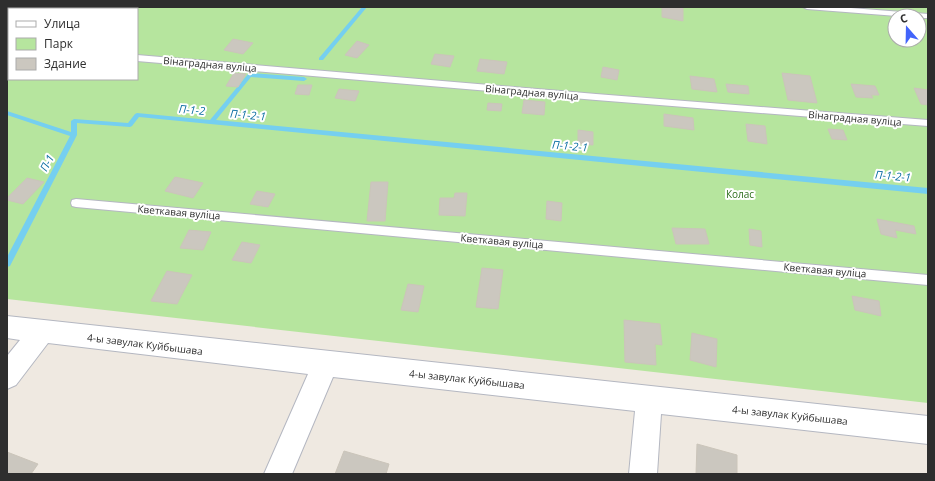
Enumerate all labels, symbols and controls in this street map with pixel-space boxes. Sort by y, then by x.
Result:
legend [8,8,138,80]
north arrow [887,8,927,48]
text: С [898,10,909,26]
text: Улица [44,15,80,32]
text: Парк [44,35,74,52]
street label: Вінаградная вуліца [163,53,257,75]
text: Здание [44,55,87,72]
street label: Вінаградная вуліца [485,81,579,103]
water label: П-1-2 [178,101,206,118]
water label: П-1-2-1 [229,105,267,124]
street label: Вінаградная вуліца [808,107,902,129]
water label: П-1-2-1 [551,136,589,155]
water label: П-1 [36,152,57,174]
water label: П-1-2-1 [874,166,912,185]
park label: Колас [726,187,754,201]
street label: Кветкавая вуліца [137,201,221,223]
street label: Кветкавая вуліца [460,230,544,252]
street label: Кветкавая вуліца [783,259,867,281]
street label: 4-ы завулак Куйбышава [86,330,204,358]
street label: 4-ы завулак Куйбышава [408,366,526,392]
street label: 4-ы завулак Куйбышава [731,402,849,428]

